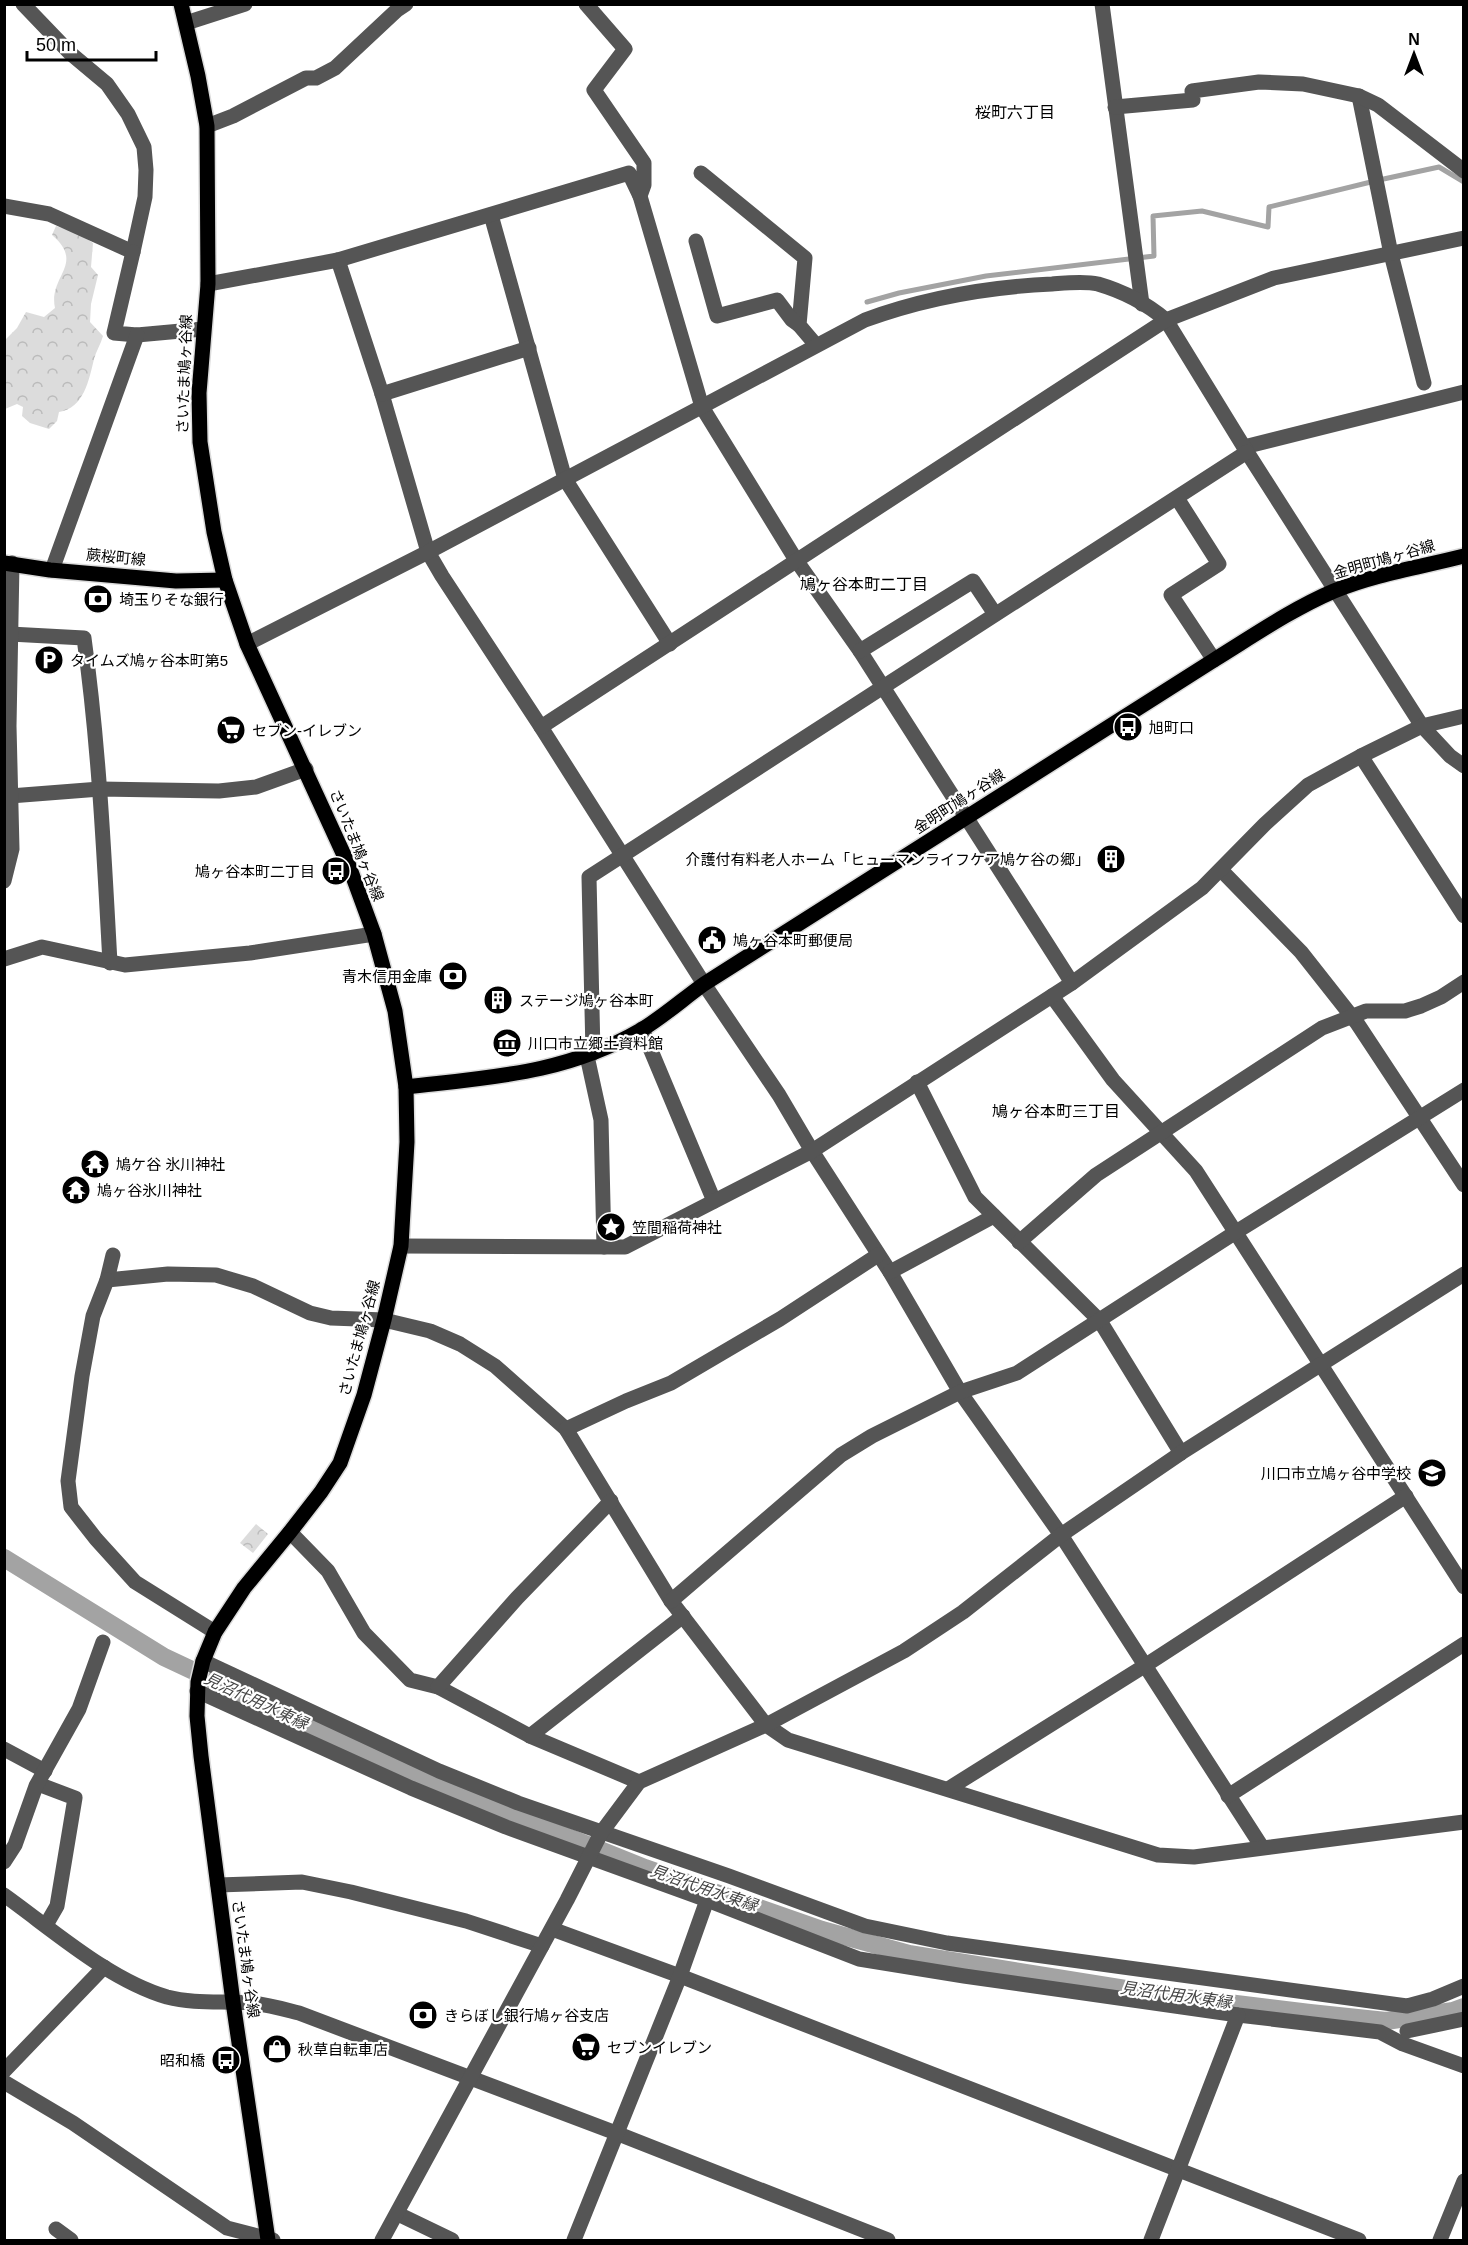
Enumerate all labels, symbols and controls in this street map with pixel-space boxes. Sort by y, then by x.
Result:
scale bar [27,24,156,62]
north arrow [1384,24,1444,84]
text: N [1408,31,1420,48]
text: 50 m [36,35,76,55]
district label: 桜町六丁目 [975,104,1055,121]
street label: さいたま鳩ヶ谷線 [173,314,195,434]
street label: 金明町鳩ヶ谷線 [1331,536,1437,582]
street label: 蕨桜町線 [85,546,147,568]
district label: 鳩ヶ谷本町二丁目 [800,576,928,593]
bank icon: 埼玉りそな銀行 [82,583,114,615]
place label: 埼玉りそな銀行 [119,591,224,608]
parking icon: タイムズ鳩ヶ谷本町第5 [33,644,65,676]
place label: タイムズ鳩ヶ谷本町第5 [70,652,228,669]
bus stop icon: 旭町口 [1112,711,1144,743]
supermarket icon: セブン-イレブン [215,714,247,746]
place label: 旭町口 [1149,719,1194,736]
place label: セブン-イレブン [252,722,362,739]
street label: 金明町鳩ヶ谷線 [910,765,1008,837]
street label: さいたま鳩ヶ谷線 [327,786,387,904]
building icon: 介護付有料老人ホーム「ヒューマンライフケア鳩ケ谷の郷」 [1095,843,1127,875]
place label: 介護付有料老人ホーム「ヒューマンライフケア鳩ケ谷の郷」 [685,851,1090,868]
bus stop icon: 鳩ヶ谷本町二丁目 [320,855,352,887]
place label: 鳩ヶ谷本町二丁目 [195,863,315,880]
public building icon: 鳩ヶ谷本町郵便局 [696,924,728,956]
place label: 鳩ヶ谷本町郵便局 [733,932,853,949]
bank icon: 青木信用金庫 [437,960,469,992]
place label: 青木信用金庫 [342,968,432,985]
building icon: ステージ鳩ヶ谷本町 [482,984,514,1016]
place label: ステージ鳩ヶ谷本町 [519,992,654,1009]
museum icon: 川口市立郷土資料館 [491,1027,523,1059]
place label: 川口市立郷土資料館 [528,1035,663,1052]
district label: 鳩ヶ谷本町三丁目 [992,1103,1120,1120]
temple icon: 鳩ケ谷 氷川神社 [79,1148,111,1180]
place label: 鳩ケ谷 氷川神社 [116,1156,225,1173]
temple icon: 鳩ヶ谷氷川神社 [60,1174,92,1206]
place label: 鳩ヶ谷氷川神社 [97,1182,202,1199]
place icon: 笠間稲荷神社 [595,1211,627,1243]
place label: 笠間稲荷神社 [632,1219,722,1236]
street label: さいたま鳩ヶ谷線 [335,1278,383,1398]
school or university icon: 川口市立鳩ヶ谷中学校 [1416,1457,1448,1489]
place label: 川口市立鳩ヶ谷中学校 [1261,1465,1411,1482]
water label: 見沼代用水東縁 [202,1670,312,1733]
water label: 見沼代用水東縁 [648,1862,762,1915]
street label: さいたま鳩ヶ谷線 [229,1899,263,2019]
water label: 見沼代用水東縁 [1119,1979,1235,2011]
bank icon: きらぼし銀行鳩ヶ谷支店 [407,1999,439,2031]
place label: きらぼし銀行鳩ヶ谷支店 [444,2007,609,2024]
supermarket icon: セブンイレブン [570,2031,602,2063]
shop icon: 秋草自転車店 [261,2033,293,2065]
place label: セブンイレブン [607,2039,712,2056]
place label: 秋草自転車店 [298,2041,388,2058]
bus stop icon: 昭和橋 [210,2044,242,2076]
place label: 昭和橋 [160,2052,205,2069]

